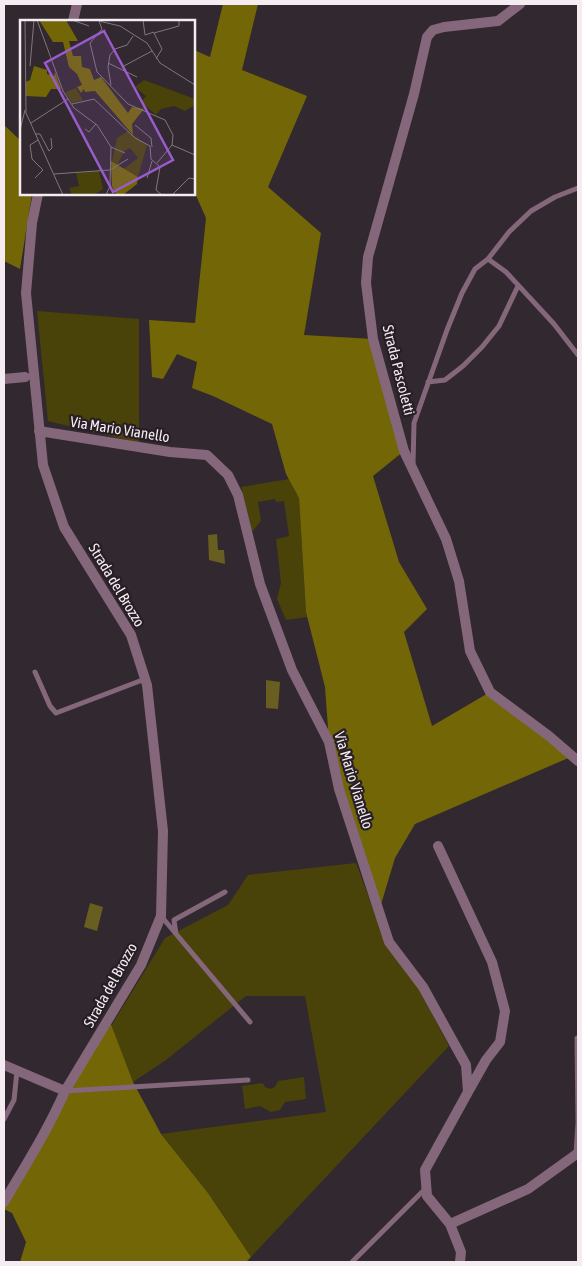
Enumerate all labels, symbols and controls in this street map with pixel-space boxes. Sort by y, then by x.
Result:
inset map [20,20,195,195]
street label: Strada Pascoletti [380,323,418,417]
street label: Via Mario Vianello [69,413,171,445]
street label: Strada del Brozzo [86,540,148,630]
street label: Via Mario Vianello [331,729,377,831]
street label: Strada del Brozzo [80,940,140,1030]

